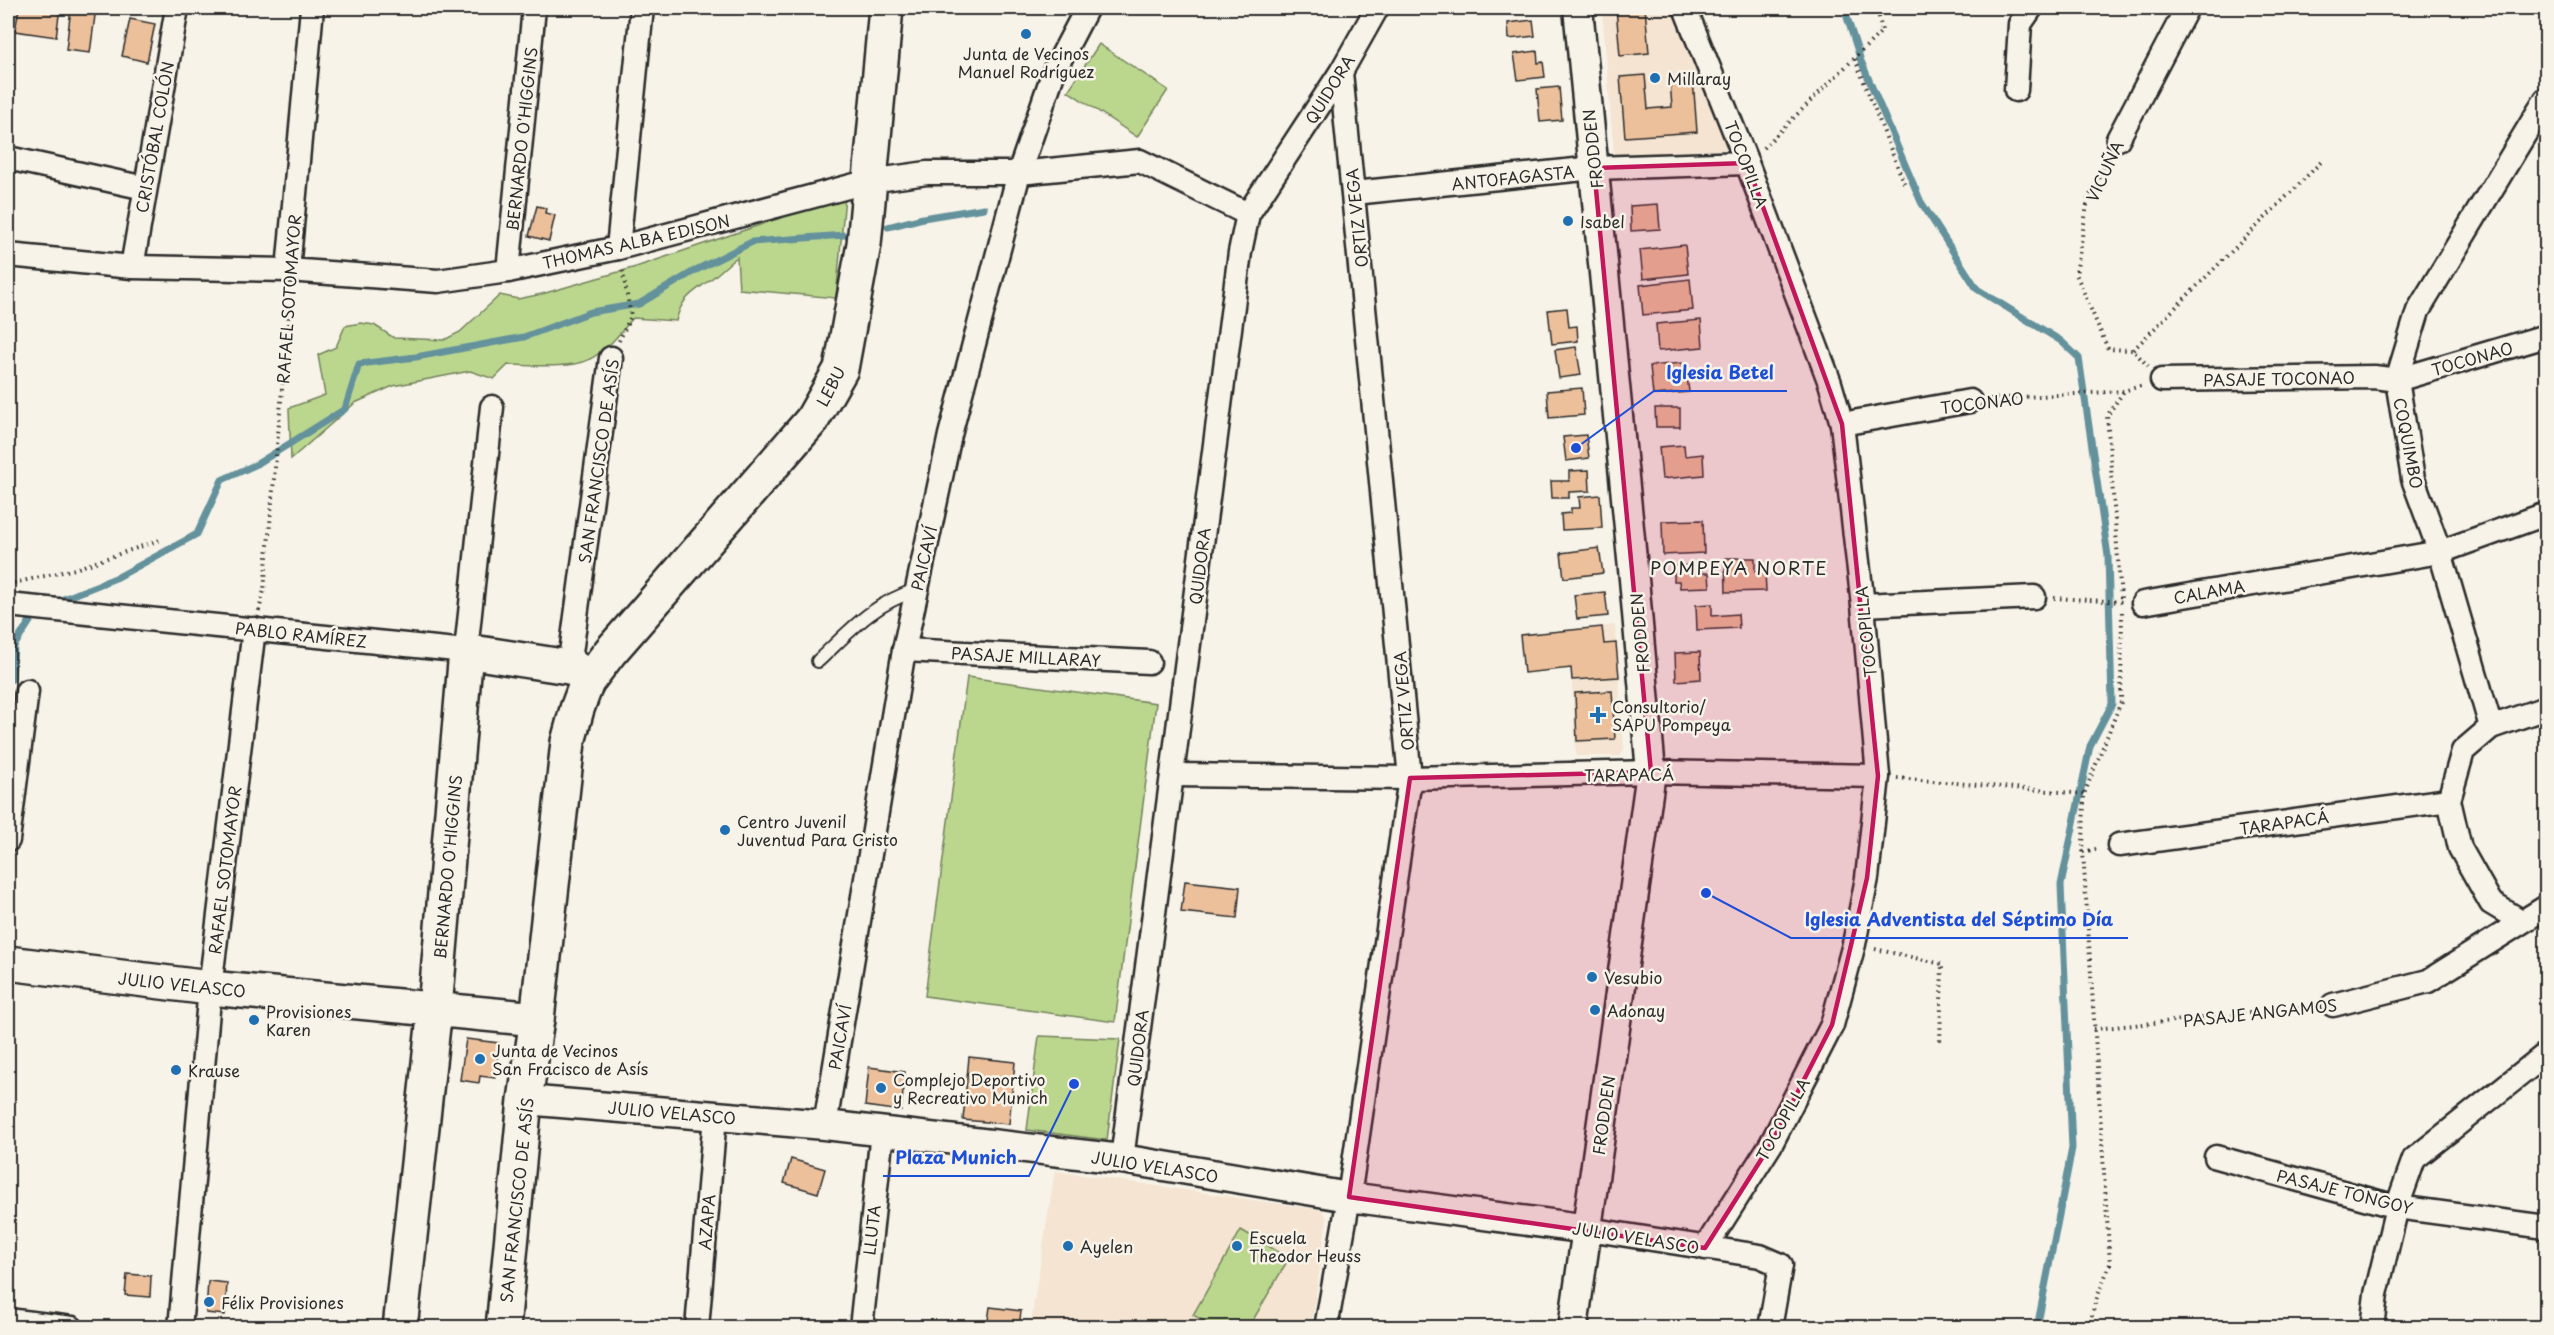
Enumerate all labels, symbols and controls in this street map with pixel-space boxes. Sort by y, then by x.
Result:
marker: Junta de Vecinos Manuel Rodríguez [1019,27,1033,41]
place label: Junta de Vecinos Manuel Rodríguez [958,41,1095,83]
street label: BERNARDO O'HIGGINS [499,46,543,232]
street label: QUIDORA [1298,50,1360,128]
street label: CRISTÓBAL COLÓN [129,59,179,215]
place label: Millaray [1667,66,1731,90]
marker: Millaray [1648,71,1662,85]
street label: FRODDEN [1576,108,1608,190]
street label: TOCOPILLA [1719,117,1775,211]
street label: VICUÑA [2079,136,2129,206]
street label: ANTOFAGASTA [1450,159,1576,195]
street label: ORTIZ VEGA [1339,167,1373,269]
street label: THOMAS ALBA EDISON [540,208,732,274]
place label: Isabel [1580,209,1625,233]
street label: RAFAEL SOTOMAYOR [270,214,306,384]
marker: Isabel [1561,214,1575,228]
street label: TOCONAO [2429,335,2515,381]
callout: Iglesia Betel [1654,355,1787,391]
street label: SAN FRANCISCO DE ASÍS [572,357,624,565]
text: Iglesia Betel [1666,358,1774,385]
street label: LEBU [810,362,850,410]
street label: PASAJE TOCONAO [2203,365,2355,391]
street label: TOCONAO [1939,385,2025,419]
street label: COQUIMBO [2388,395,2430,491]
street label: PAICAVÍ [904,522,942,593]
street label: QUIDORA [1182,526,1216,606]
district label: POMPEYA NORTE [1650,554,1828,581]
street label: CALAMA [2171,573,2247,609]
street label: TOCOPILLA [1848,585,1882,679]
street label: FRODDEN [1624,592,1654,674]
street label: PABLO RAMÍREZ [234,615,368,653]
street label: PASAJE MILLARAY [951,640,1102,672]
street label: ORTIZ VEGA [1387,650,1419,752]
place label: Consultorio/ SAPU Pompeya [1612,694,1731,736]
marker: Consultorio/ SAPU Pompeya [1589,706,1607,724]
street label: TARAPACÁ [1584,761,1674,787]
street label: BERNARDO O'HIGGINS [427,774,467,960]
street label: RAFAEL SOTOMAYOR [202,784,246,956]
street label: TARAPACÁ [2238,804,2330,840]
place label: Centro Juvenil Juventud Para Cristo [737,809,898,851]
marker: Centro Juvenil Juventud Para Cristo [718,823,732,837]
callout: Iglesia Adventista del Séptimo Día [1791,902,2128,938]
text: Iglesia Adventista del Séptimo Día [1805,905,2113,932]
street label: JULIO VELASCO [117,965,247,1003]
place label: Vesubio [1604,965,1662,989]
marker: Vesubio [1585,970,1599,984]
street label: PASAJE ANGAMOS [2182,992,2338,1032]
place label: Adonay [1607,998,1665,1022]
place label: Provisiones Karen [266,999,351,1041]
street label: PAICAVÍ [821,1002,857,1072]
marker: Adonay [1588,1003,1602,1017]
street label: QUIDORA [1120,1008,1154,1088]
marker: Provisiones Karen [247,1013,261,1027]
place label: Junta de Vecinos San Fracisco de Asís [492,1038,648,1080]
marker: Junta de Vecinos San Fracisco de Asís [473,1052,487,1066]
place label: Krause [188,1058,240,1082]
marker: Krause [169,1063,183,1077]
place label: Complejo Deportivo y Recreativo Munich [893,1067,1048,1109]
street label: TOCOPILLA [1749,1073,1815,1165]
street label: FRODDEN [1586,1074,1620,1156]
marker: Complejo Deportivo y Recreativo Munich [874,1081,888,1095]
street label: JULIO VELASCO [607,1094,737,1130]
street label: SAN FRANCISCO DE ASÍS [493,1096,539,1304]
callout: Plaza Munich [883,1140,1029,1176]
text: Plaza Munich [895,1143,1017,1170]
street label: JULIO VELASCO [1090,1144,1220,1188]
street label: PASAJE TONGOY [2274,1162,2416,1220]
street label: AZAPA [692,1193,720,1251]
street label: LLUTA [856,1203,886,1256]
street label: JULIO VELASCO [1571,1215,1701,1259]
place label: Escuela Theodor Heuss [1249,1225,1361,1267]
place label: Ayelen [1080,1234,1133,1258]
marker: Ayelen [1061,1239,1075,1253]
marker: Escuela Theodor Heuss [1230,1239,1244,1253]
place label: Félix Provisiones [221,1290,344,1314]
marker: Félix Provisiones [202,1295,216,1309]

